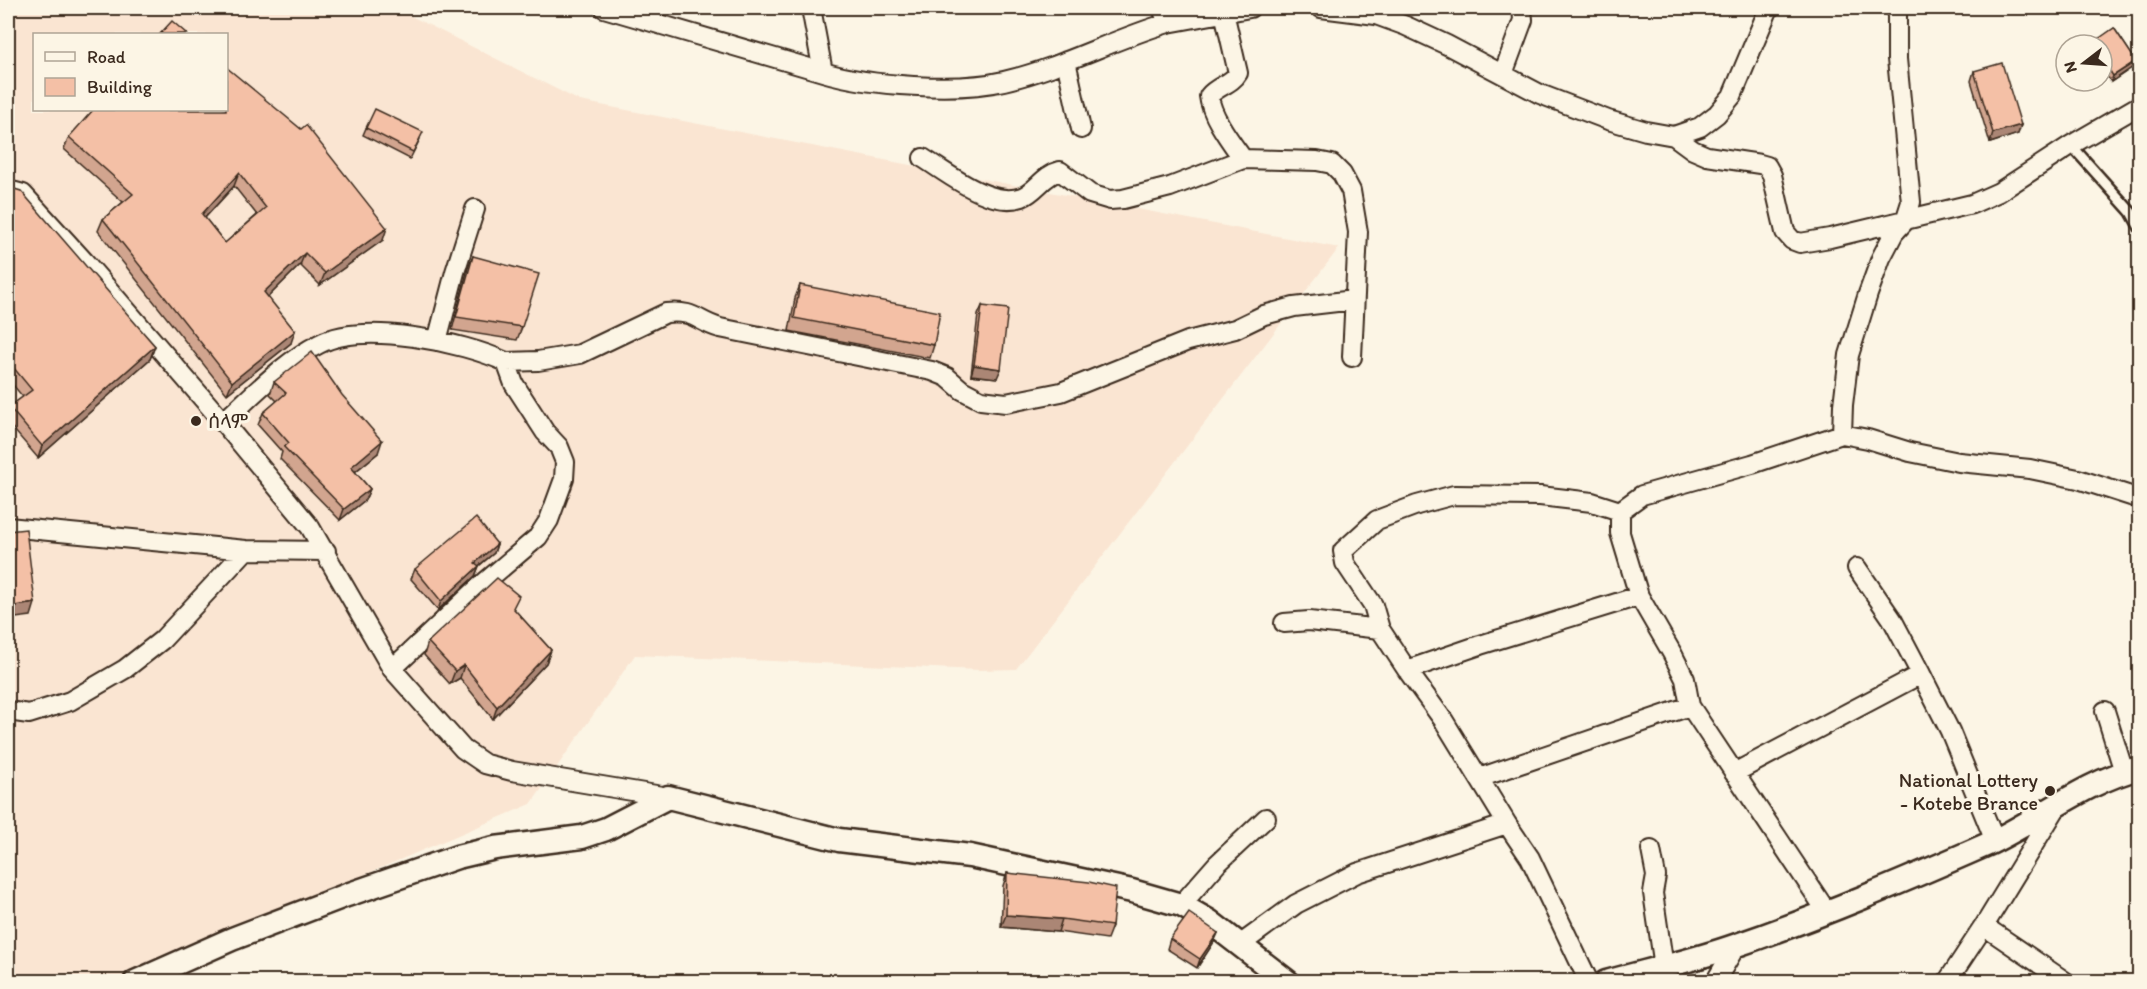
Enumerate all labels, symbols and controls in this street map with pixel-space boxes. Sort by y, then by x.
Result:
legend [33,33,228,111]
north arrow [2054,33,2114,93]
text: Road [87,46,126,68]
text: N [2059,59,2081,75]
text: Building [87,76,153,98]
place label: ሰላም [208,409,248,433]
marker: ሰላም [189,414,203,428]
place label: National Lottery - Kotebe Brance [1899,768,2039,815]
marker: National Lottery - Kotebe Brance [2043,784,2057,798]

